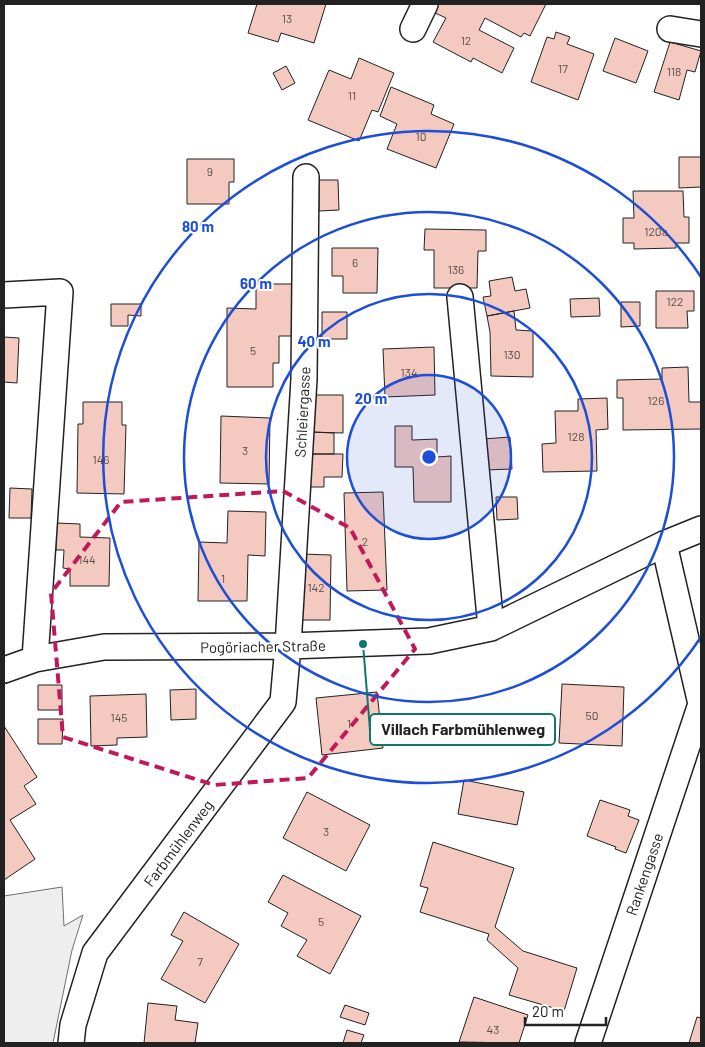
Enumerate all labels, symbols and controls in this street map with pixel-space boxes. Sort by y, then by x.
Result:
house number: 13 [282,11,292,25]
house number: 12 [461,33,471,47]
house number: 17 [558,61,568,75]
house number: 118 [667,64,681,78]
house number: 11 [348,88,356,102]
house number: 10 [416,129,426,143]
house number: 9 [207,164,213,178]
text: 80 m [182,217,214,235]
house number: 120a [644,224,668,238]
house number: 6 [352,255,358,269]
house number: 136 [448,262,464,276]
text: 60 m [240,274,272,292]
house number: 122 [666,294,684,308]
text: 40 m [297,332,331,350]
house number: 5 [250,343,256,357]
house number: 130 [503,347,521,361]
house number: 134 [401,365,418,379]
street label: Schleiergasse [291,366,313,458]
text: 20 m [355,389,387,407]
house number: 126 [648,393,664,407]
house number: 128 [568,429,584,443]
house number: 3 [242,443,248,457]
centre of rings [420,448,438,466]
house number: 146 [93,452,110,466]
house number: 2 [362,534,368,548]
house number: 144 [78,552,96,566]
house number: 1 [221,571,225,585]
house number: 142 [307,580,325,594]
street label: Pogöriacher Straße [200,636,326,656]
house number: 50 [586,708,598,722]
house number: 145 [111,710,127,724]
callout: Villach Farbmühlenweg [370,714,555,745]
house number: 1 [347,716,351,730]
text: Villach Farbmühlenweg [381,719,545,738]
street label: Farbmühlenweg [140,796,216,890]
house number: 3 [323,824,329,838]
street label: Rankengasse [621,830,667,918]
house number: 5 [318,914,324,928]
house number: 7 [197,954,203,968]
scale bar [525,994,606,1026]
text: 20 m [532,1002,564,1020]
house number: 43 [487,1022,499,1036]

